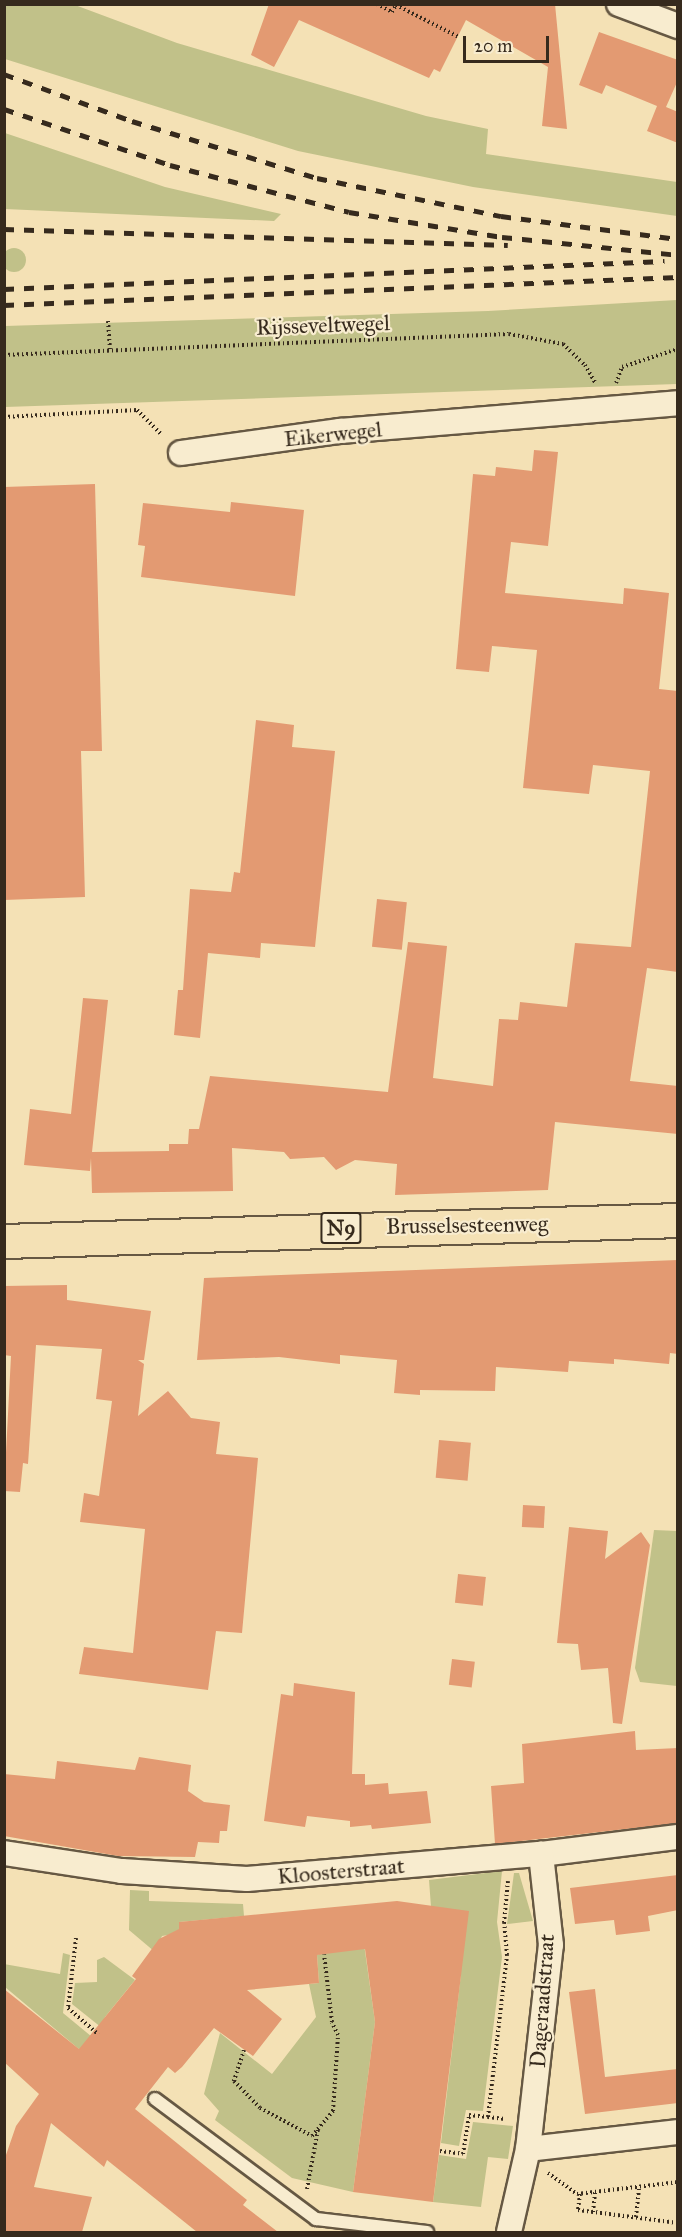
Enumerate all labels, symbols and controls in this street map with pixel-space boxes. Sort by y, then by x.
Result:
scale bar [466,24,552,62]
text: 20 m [474,35,512,57]
street label: Rijsseveltwegel [256,309,390,341]
street label: Eikerwegel [283,416,383,452]
road number: N9 [320,1210,362,1246]
street label: Brusselsesteenweg [386,1210,548,1240]
street label: Kloosterstraat [276,1852,406,1890]
street label: Dageraadstraat [524,1933,560,2069]

